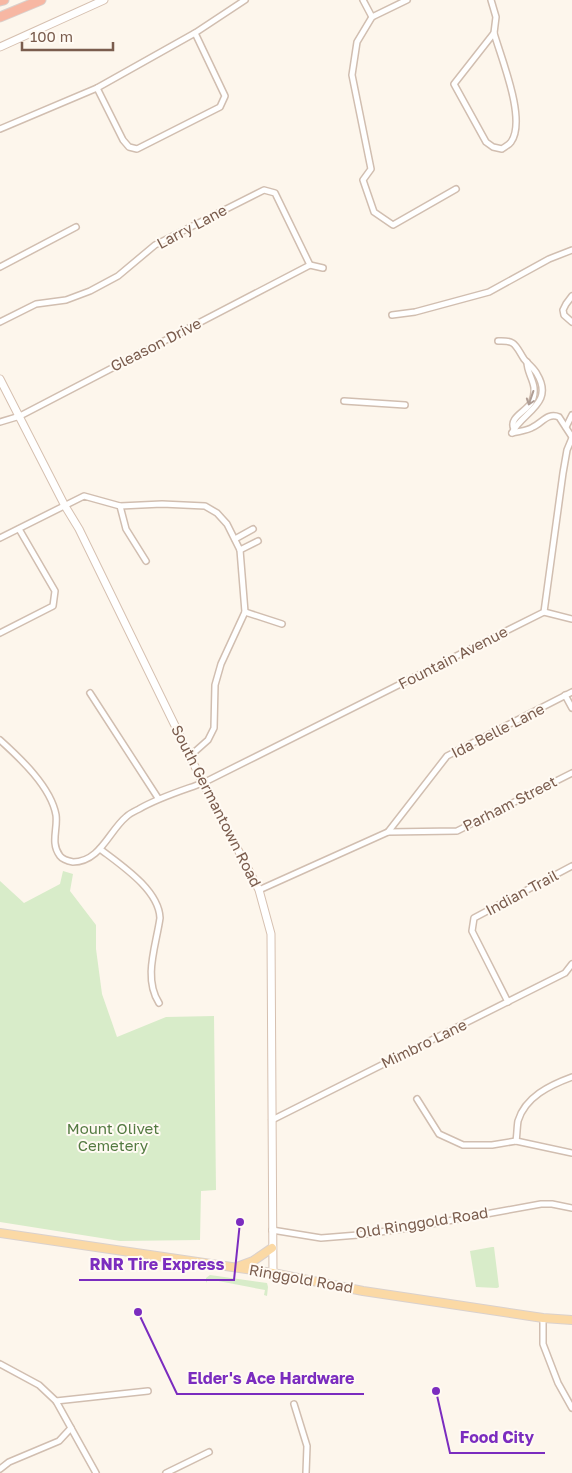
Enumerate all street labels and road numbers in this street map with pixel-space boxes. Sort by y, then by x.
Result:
street label: Larry Lane [153,200,230,252]
street label: Gleason Drive [107,313,204,375]
street label: Fountain Avenue [395,622,511,692]
street label: Ida Belle Lane [448,699,547,761]
street label: South Germantown Road [168,722,266,890]
street label: Parham Street [460,772,560,835]
street label: Indian Trail [482,865,561,919]
street label: Mimbro Lane [378,1015,470,1072]
street label: Old Ringgold Road [354,1203,489,1241]
street label: Ringgold Road [248,1260,355,1296]

